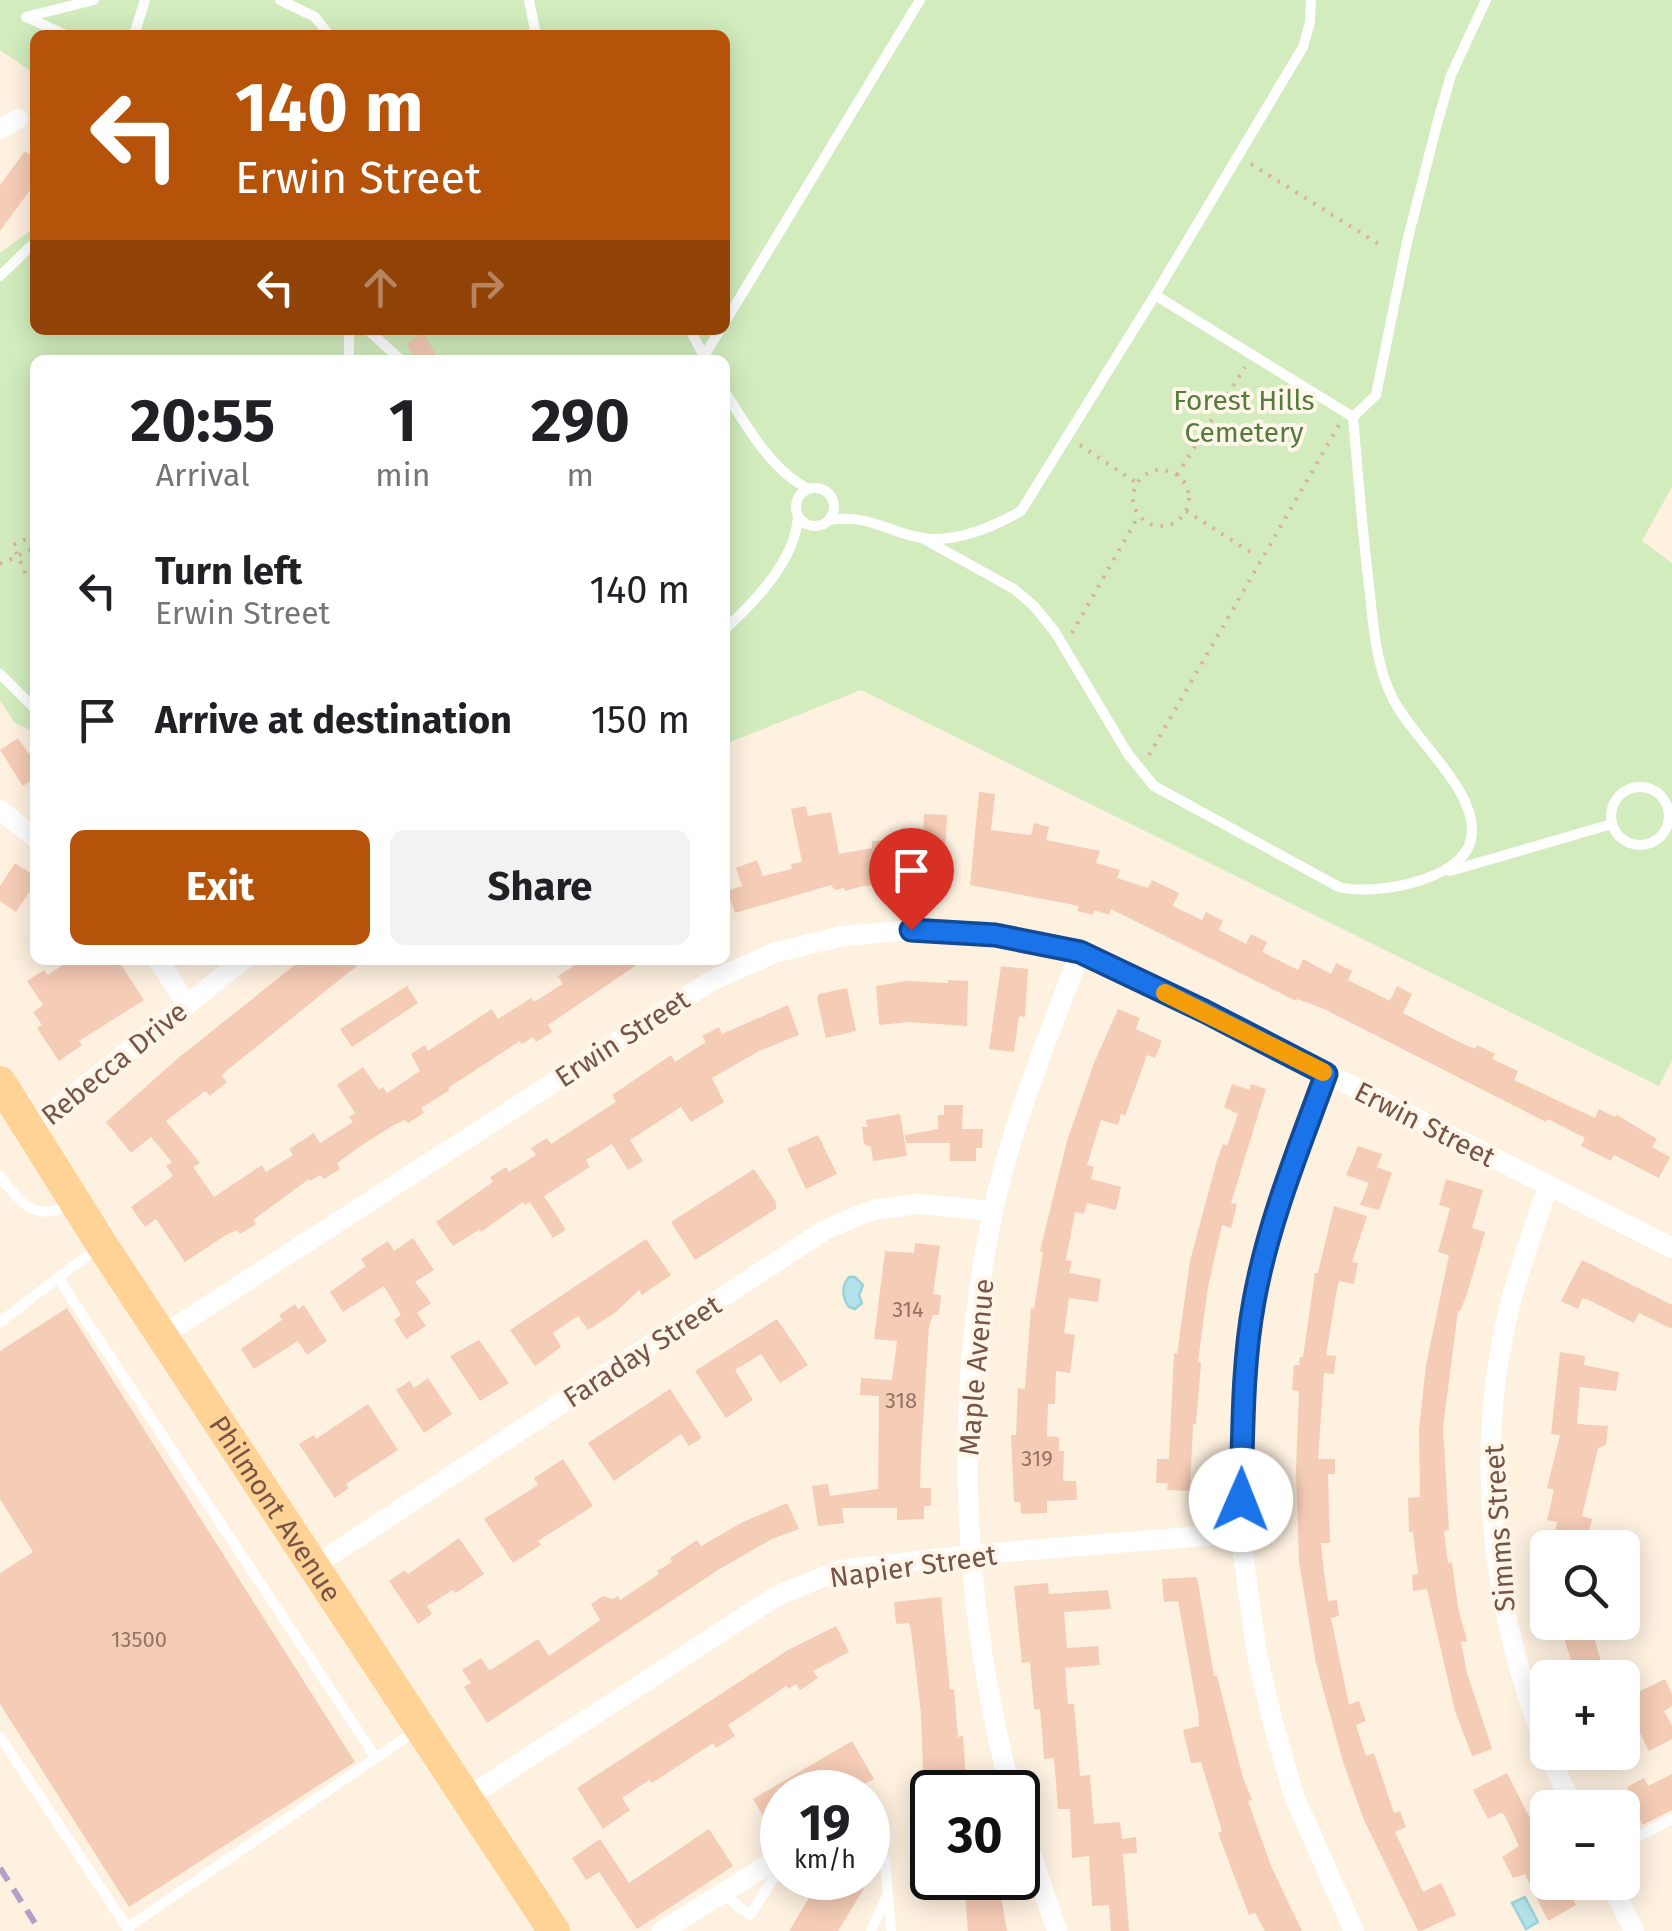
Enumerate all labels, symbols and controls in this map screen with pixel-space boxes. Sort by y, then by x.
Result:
text: 140 m [235,66,424,150]
icon: left [70,70,200,200]
text: Erwin Street [235,151,481,205]
icon: left [248,260,303,315]
icon: ahead [353,260,408,315]
icon: right [458,260,513,315]
park label: Forest Hills Cemetery [1173,384,1315,449]
text: 20:55 [130,385,275,457]
text: 1 [389,385,417,457]
text: 290 [531,385,630,457]
text: Arrival [156,456,250,494]
text: min [375,456,431,494]
text: m [567,456,594,494]
text: Turn left [155,548,302,594]
icon: left [70,563,125,618]
text: 140 m [589,567,690,613]
text: Erwin Street [155,594,330,632]
icon: arrive [70,693,125,748]
text: Arrive at destination [155,697,512,743]
text: 150 m [591,697,690,743]
pin [869,828,954,931]
button: Exit [70,830,370,945]
button: Share [390,830,690,945]
icon: arrive [884,843,939,898]
street label: Erwin Street [549,982,696,1094]
street label: Rebecca Drive [35,995,194,1132]
street label: Erwin Street [1349,1075,1501,1174]
street label: Maple Avenue [952,1277,1001,1457]
street label: Faraday Street [557,1288,728,1415]
house number: 314 [892,1296,924,1323]
house number: 318 [885,1387,917,1414]
street label: Philmont Avenue [202,1410,348,1608]
street label: Simms Street [1477,1442,1522,1613]
house number: 319 [1021,1445,1053,1472]
position arrow [1189,1448,1293,1552]
map controls [1530,1530,1640,1900]
button: search [1530,1530,1640,1640]
street label: Napier Street [827,1538,1000,1595]
house number: 13500 [111,1626,167,1653]
button: + [1530,1660,1640,1770]
speed limit sign: 30 [910,1770,1040,1900]
button: − [1530,1790,1640,1900]
text: 19 [799,1793,851,1853]
text: km/h [794,1845,856,1875]

